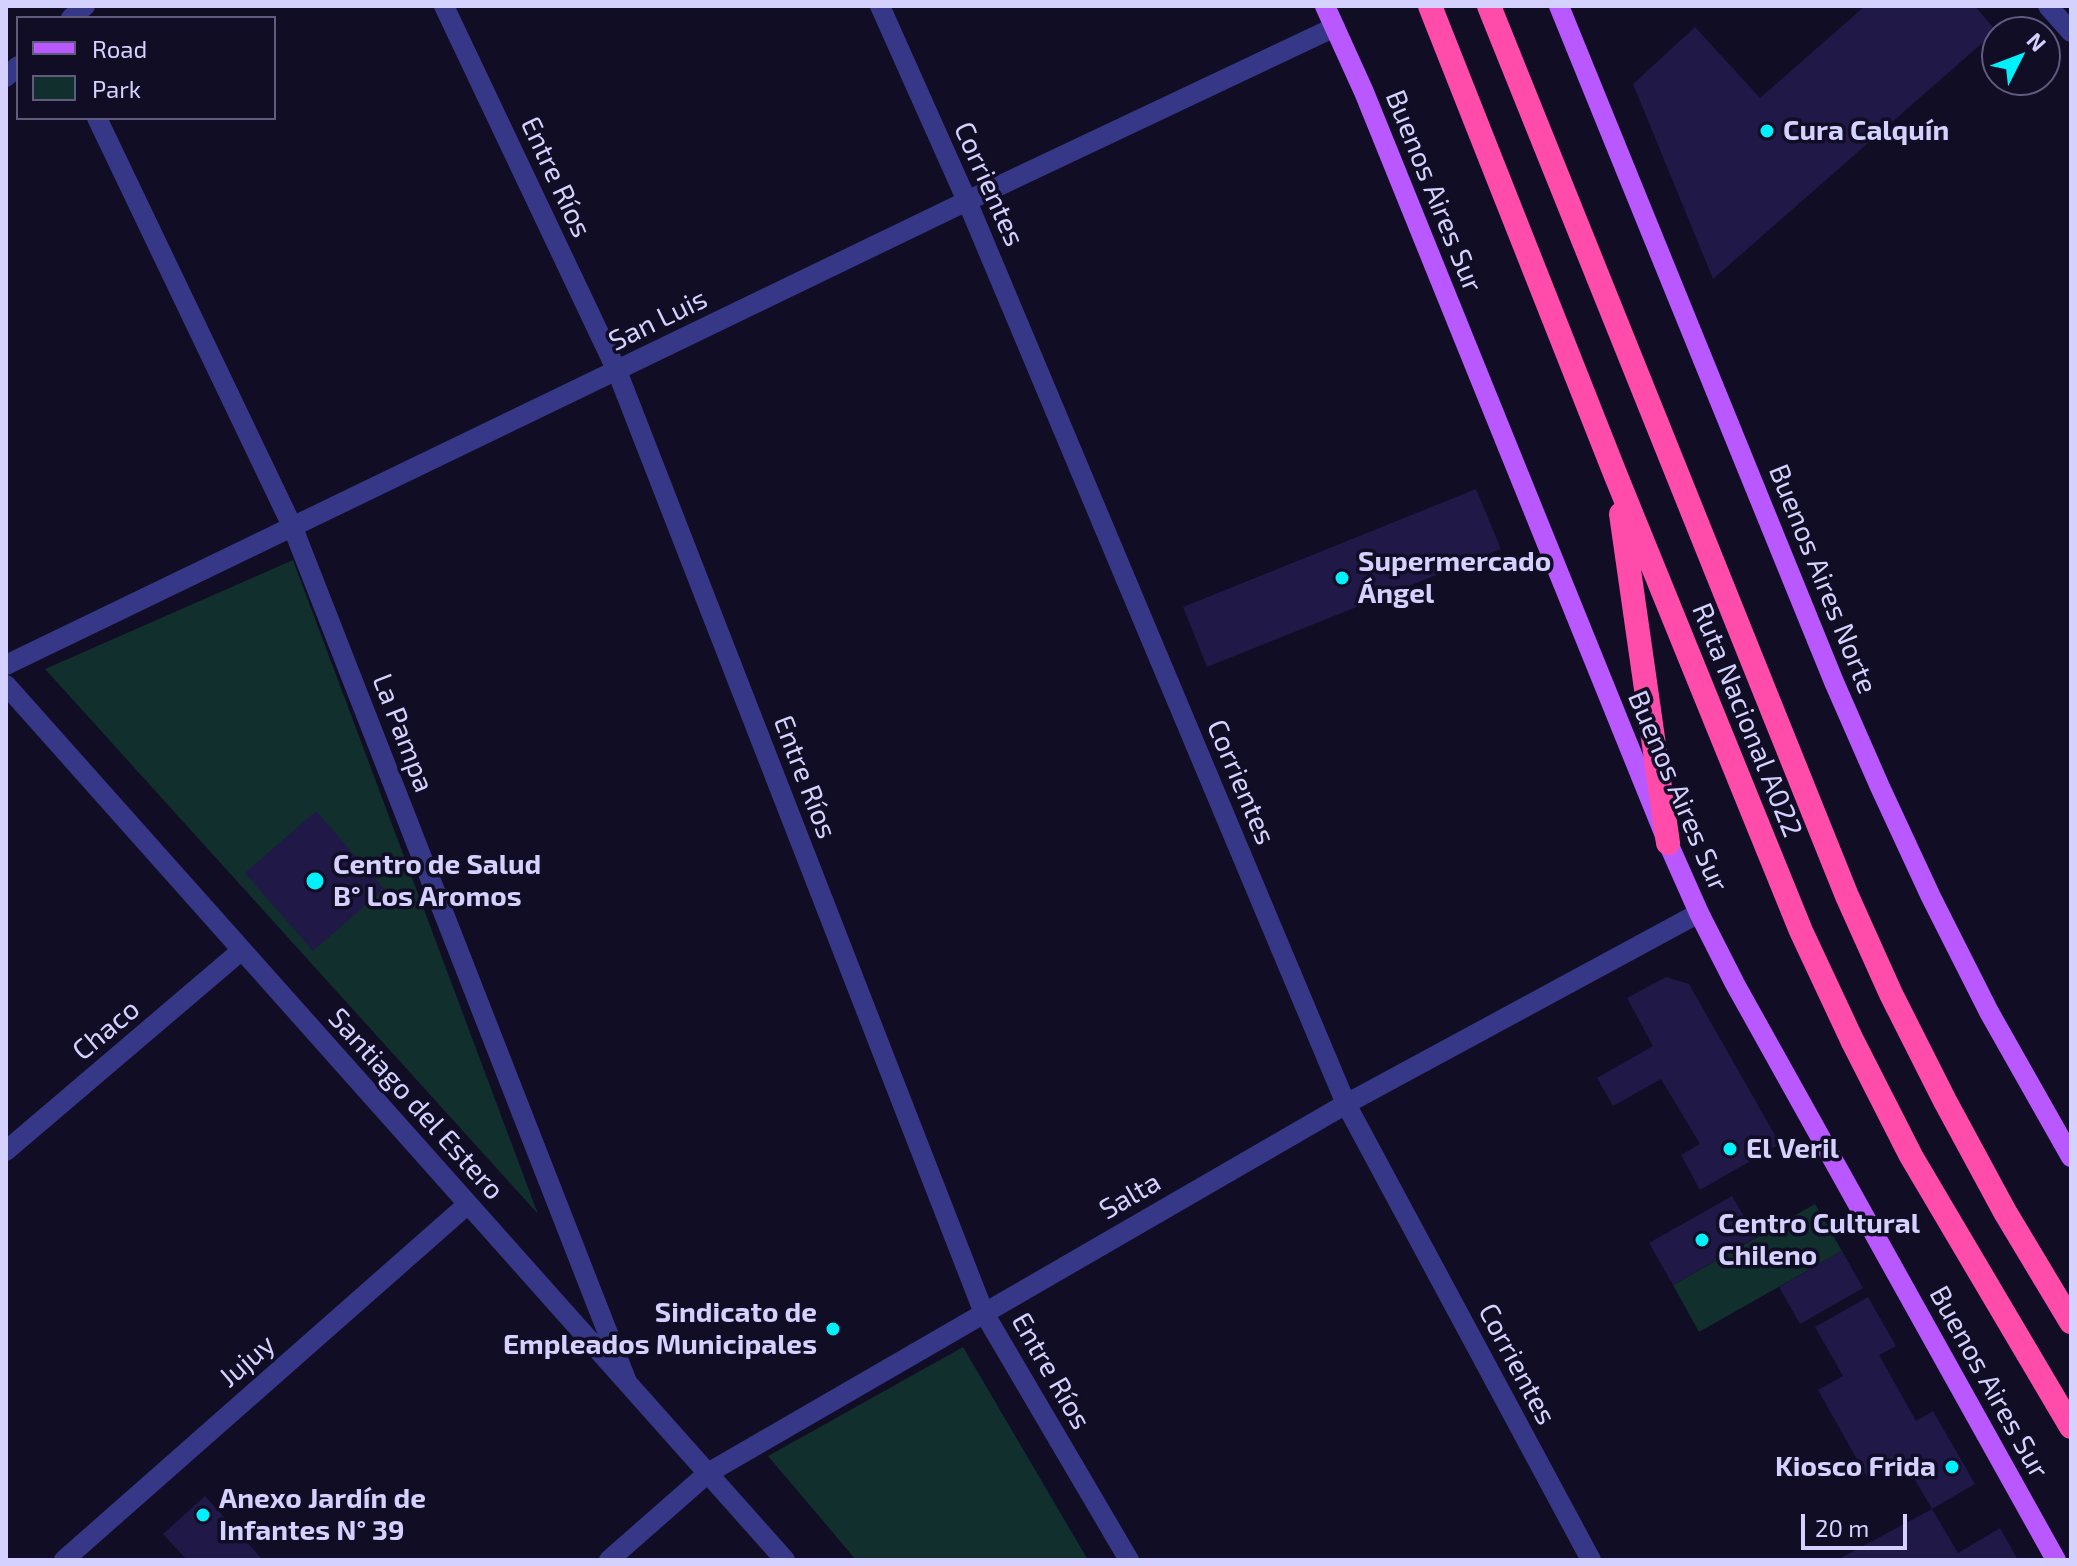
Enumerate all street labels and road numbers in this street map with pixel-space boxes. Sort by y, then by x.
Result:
street label: Buenos Aires Sur [1378,85,1490,297]
street label: Entre Ríos [513,111,599,243]
street label: Corrientes [947,117,1031,251]
street label: San Luis [603,282,713,358]
street label: Buenos Aires Norte [1762,459,1884,699]
street label: Ruta Nacional A022 [1685,598,1809,842]
street label: La Pampa [365,669,441,797]
street label: Buenos Aires Sur [1621,686,1735,896]
street label: Entre Ríos [766,711,844,843]
street label: Corrientes [1200,714,1282,850]
street label: Chaco [66,992,146,1068]
street label: Santiago del Estero [321,1001,511,1207]
street label: Salta [1093,1165,1167,1227]
street label: Buenos Aires Sur [1922,1280,2056,1484]
street label: Corrientes [1471,1298,1563,1430]
street label: Entre Ríos [1004,1307,1098,1435]
street label: Jujuy [212,1328,282,1394]

